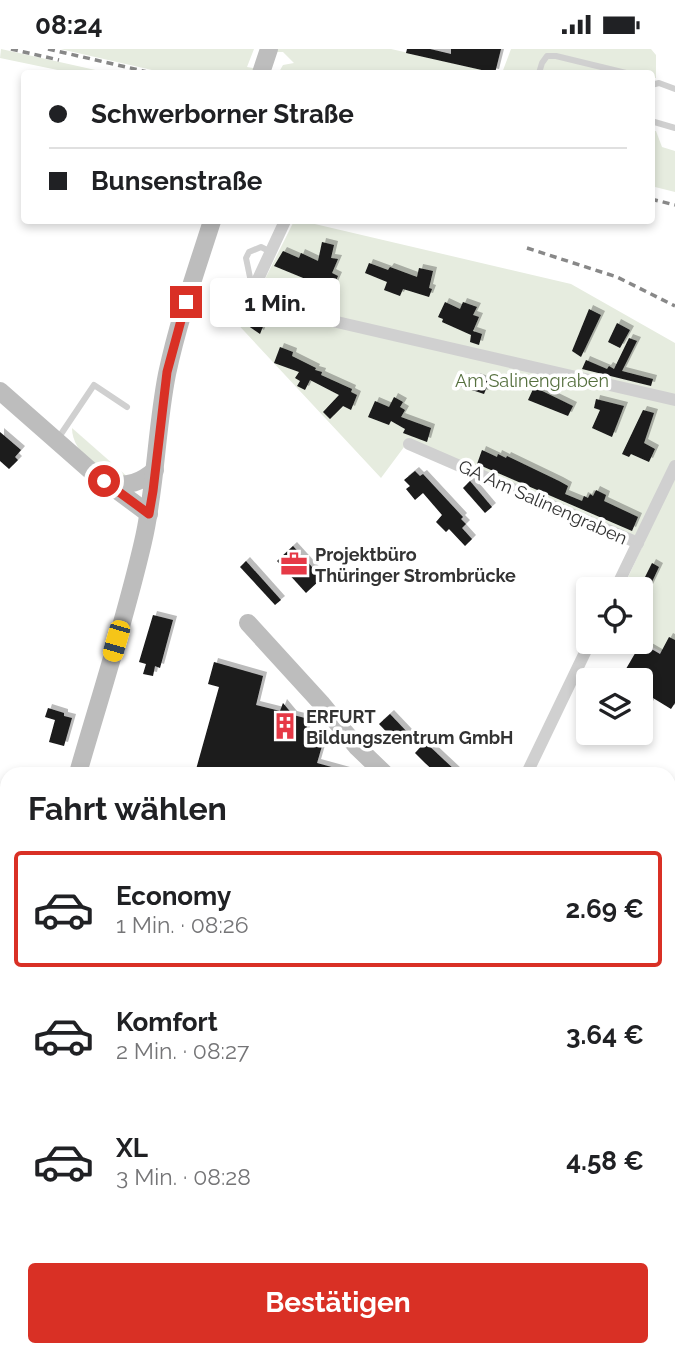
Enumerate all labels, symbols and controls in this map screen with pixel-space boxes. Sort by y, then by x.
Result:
text: 08:24 [35,10,103,40]
text: Schwerborner Straße [91,99,354,129]
text: Bunsenstraße [91,166,262,196]
callout: 1 Min. [210,278,340,327]
route end [170,286,202,318]
text: 1 Min. [244,289,306,316]
park label: Am Salinengraben [455,370,609,391]
street label: GA Am Salinengraben [455,455,631,549]
route start [88,465,120,497]
place label: Projektbüro Thüringer Strombrücke [315,544,516,586]
office icon: Projektbüro Thüringer Strombrücke [279,549,309,579]
map controls [576,577,653,745]
button: locate [576,577,653,654]
car [101,618,132,664]
button: layers [576,668,653,745]
place label: ERFURT Bildungszentrum GmbH [306,706,513,748]
building icon: ERFURT Bildungszentrum GmbH [270,711,300,741]
text: Fahrt wählen [28,790,227,827]
icon: car [32,878,95,941]
text: Economy [116,881,231,911]
text: 2.69 € [565,894,644,924]
text: 1 Min. · 08:26 [116,911,249,938]
icon: car [32,1004,95,1067]
text: Komfort [116,1007,218,1037]
text: 3.64 € [566,1020,644,1050]
text: 2 Min. · 08:27 [116,1037,249,1064]
icon: car [32,1130,95,1193]
text: XL [116,1133,148,1163]
text: 4.58 € [566,1146,644,1176]
text: 3 Min. · 08:28 [116,1163,251,1190]
button: Bestätigen [28,1263,648,1343]

